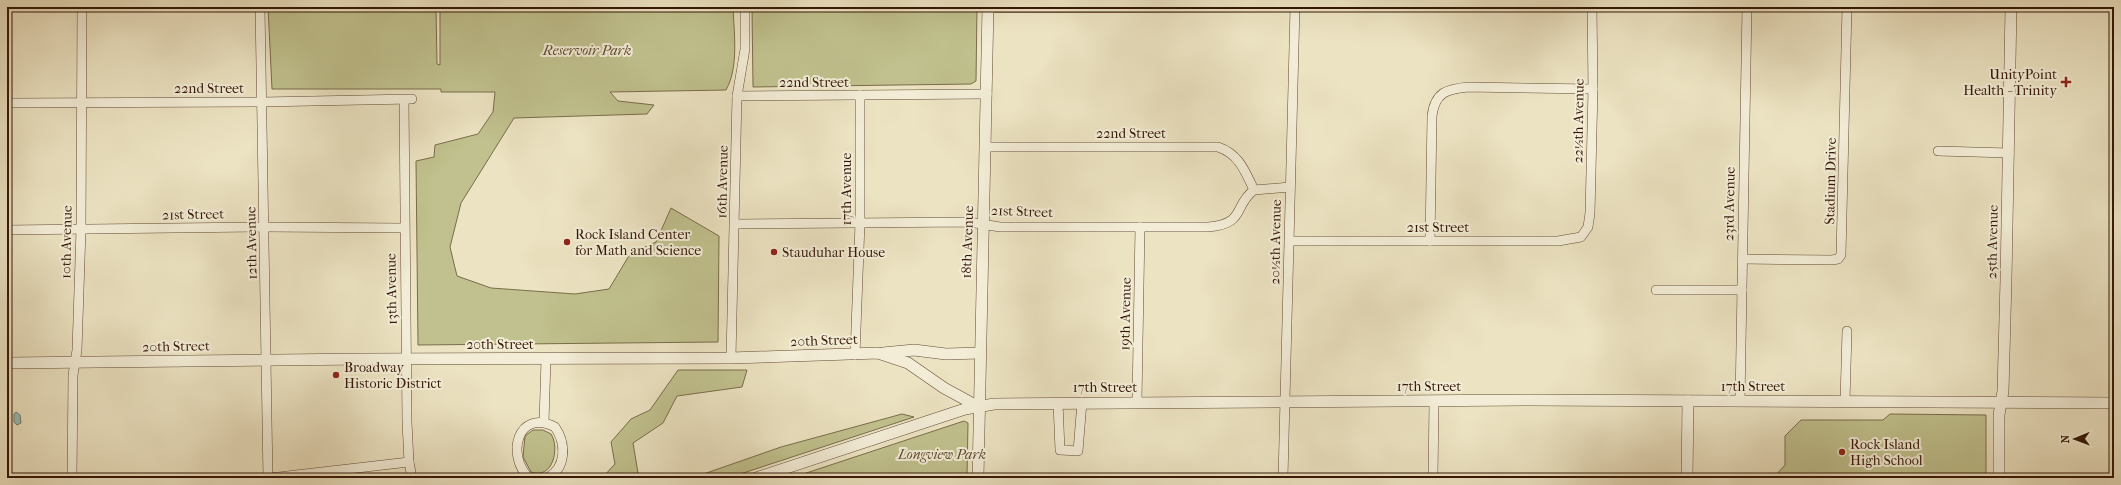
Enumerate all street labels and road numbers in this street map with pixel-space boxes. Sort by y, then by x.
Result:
street label: 22nd Street [779,74,849,91]
street label: 22½th Avenue [1569,78,1588,164]
street label: 22nd Street [174,80,244,97]
street label: 22nd Street [1096,125,1166,142]
street label: Stadium Drive [1821,137,1840,225]
street label: 16th Avenue [713,145,732,219]
street label: 17th Avenue [838,153,855,225]
street label: 23rd Avenue [1720,167,1739,241]
street label: 20½th Avenue [1266,199,1285,285]
street label: 21st Street [991,202,1053,221]
street label: 10th Avenue [57,205,76,279]
street label: 21st Street [162,205,224,224]
street label: 18th Avenue [958,205,977,279]
street label: 25th Avenue [1983,205,2002,279]
street label: 12th Avenue [242,206,261,280]
street label: 21st Street [1407,219,1469,236]
street label: 13th Avenue [382,253,401,325]
street label: 19th Avenue [1116,277,1135,351]
street label: 20th Street [790,331,858,350]
street label: 20th Street [466,336,534,353]
street label: 20th Street [142,337,210,356]
street label: 17th Street [1397,378,1461,395]
street label: 17th Street [1721,378,1785,395]
street label: 17th Street [1073,379,1137,396]

